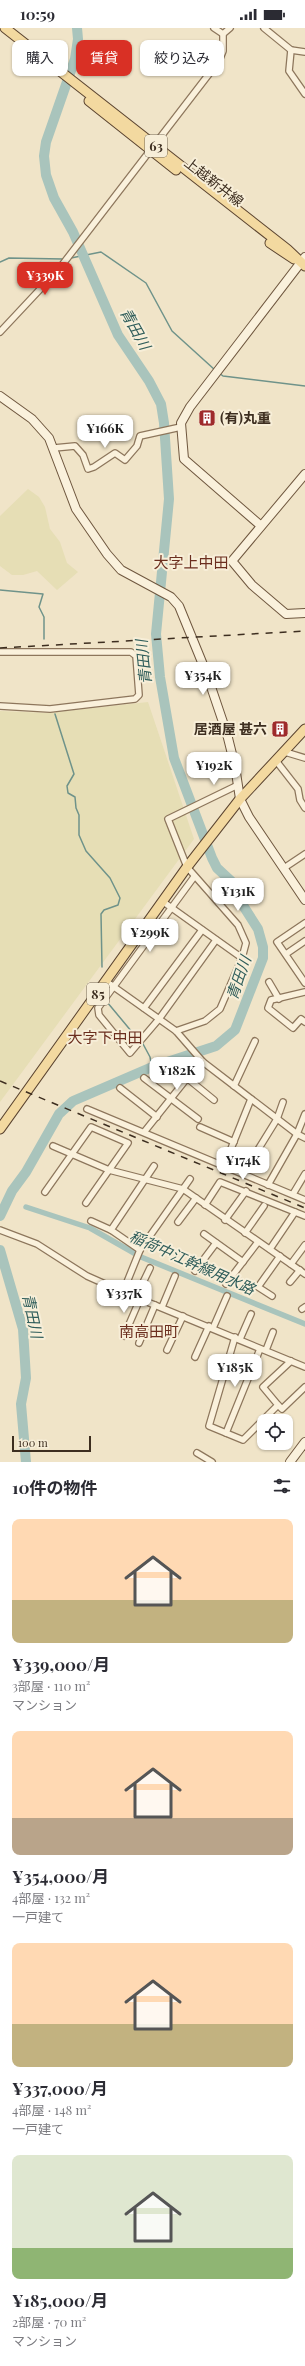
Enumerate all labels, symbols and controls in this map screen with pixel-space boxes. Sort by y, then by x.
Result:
text: 10:59 [20,4,55,24]
chip: 購入 [12,40,68,76]
chip: 賃貸 [76,40,132,76]
chip: 絞り込み [140,40,224,76]
road number: 63 [145,135,167,157]
street label: 上越新井線 [181,153,248,211]
pin: ¥339K [17,262,73,296]
text: ¥339K [26,266,64,283]
water label: 青田川 [116,304,156,355]
building icon: (有)丸重 [197,408,217,428]
place label: (有)丸重 [220,408,271,427]
pin: ¥166K [77,415,133,449]
text: ¥166K [86,419,124,436]
district label: 大字上中田 [153,552,229,572]
water label: 青田川 [131,637,155,686]
pin: ¥354K [175,662,231,696]
text: ¥354K [184,666,222,683]
place label: 居酒屋 甚六 [194,719,267,738]
building icon: 居酒屋 甚六 [270,719,290,739]
pin: ¥192K [186,752,242,786]
text: ¥192K [195,756,233,773]
pin: ¥131K [210,878,266,912]
text: ¥131K [221,882,255,899]
pin: ¥299K [122,919,178,953]
text: ¥299K [130,923,170,940]
water label: 青田川 [221,951,255,1002]
road number: 85 [87,983,109,1005]
district label: 大字下中田 [67,1027,143,1047]
pin: ¥182K [149,1057,205,1091]
text: ¥182K [158,1061,196,1078]
pin: ¥174K [215,1147,271,1181]
text: ¥174K [225,1151,261,1168]
water label: 稲荷中江幹線用水路 [127,1225,260,1299]
pin: ¥337K [96,1280,152,1314]
text: ¥337K [106,1284,142,1301]
water label: 青田川 [19,1292,48,1342]
district label: 南高田町 [119,1321,179,1341]
pin: ¥185K [207,1354,263,1388]
text: ¥185K [217,1358,253,1375]
map controls [257,1414,293,1450]
button: locate [257,1414,293,1450]
scale bar [12,1434,91,1453]
text: 100 m [18,1435,48,1450]
icon: filters [271,1475,293,1497]
text: 10件の物件 [12,1476,97,1498]
icon: home [117,1545,189,1617]
text: ¥339,000/月 [12,1653,110,1675]
text: 3部屋 · 110 m² [12,1677,90,1694]
text: マンション [12,1696,77,1713]
icon: home [117,1757,189,1829]
text: ¥354,000/月 [12,1865,109,1887]
text: 4部屋 · 132 m² [12,1889,90,1906]
text: 一戸建て [12,1908,64,1925]
icon: home [117,1969,189,2041]
text: ¥337,000/月 [12,2077,108,2099]
text: 4部屋 · 148 m² [12,2101,92,2118]
text: 一戸建て [12,2120,64,2137]
icon: home [117,2181,189,2253]
text: ¥185,000/月 [12,2289,108,2311]
text: 2部屋 · 70 m² [12,2313,86,2330]
text: マンション [12,2332,77,2349]

